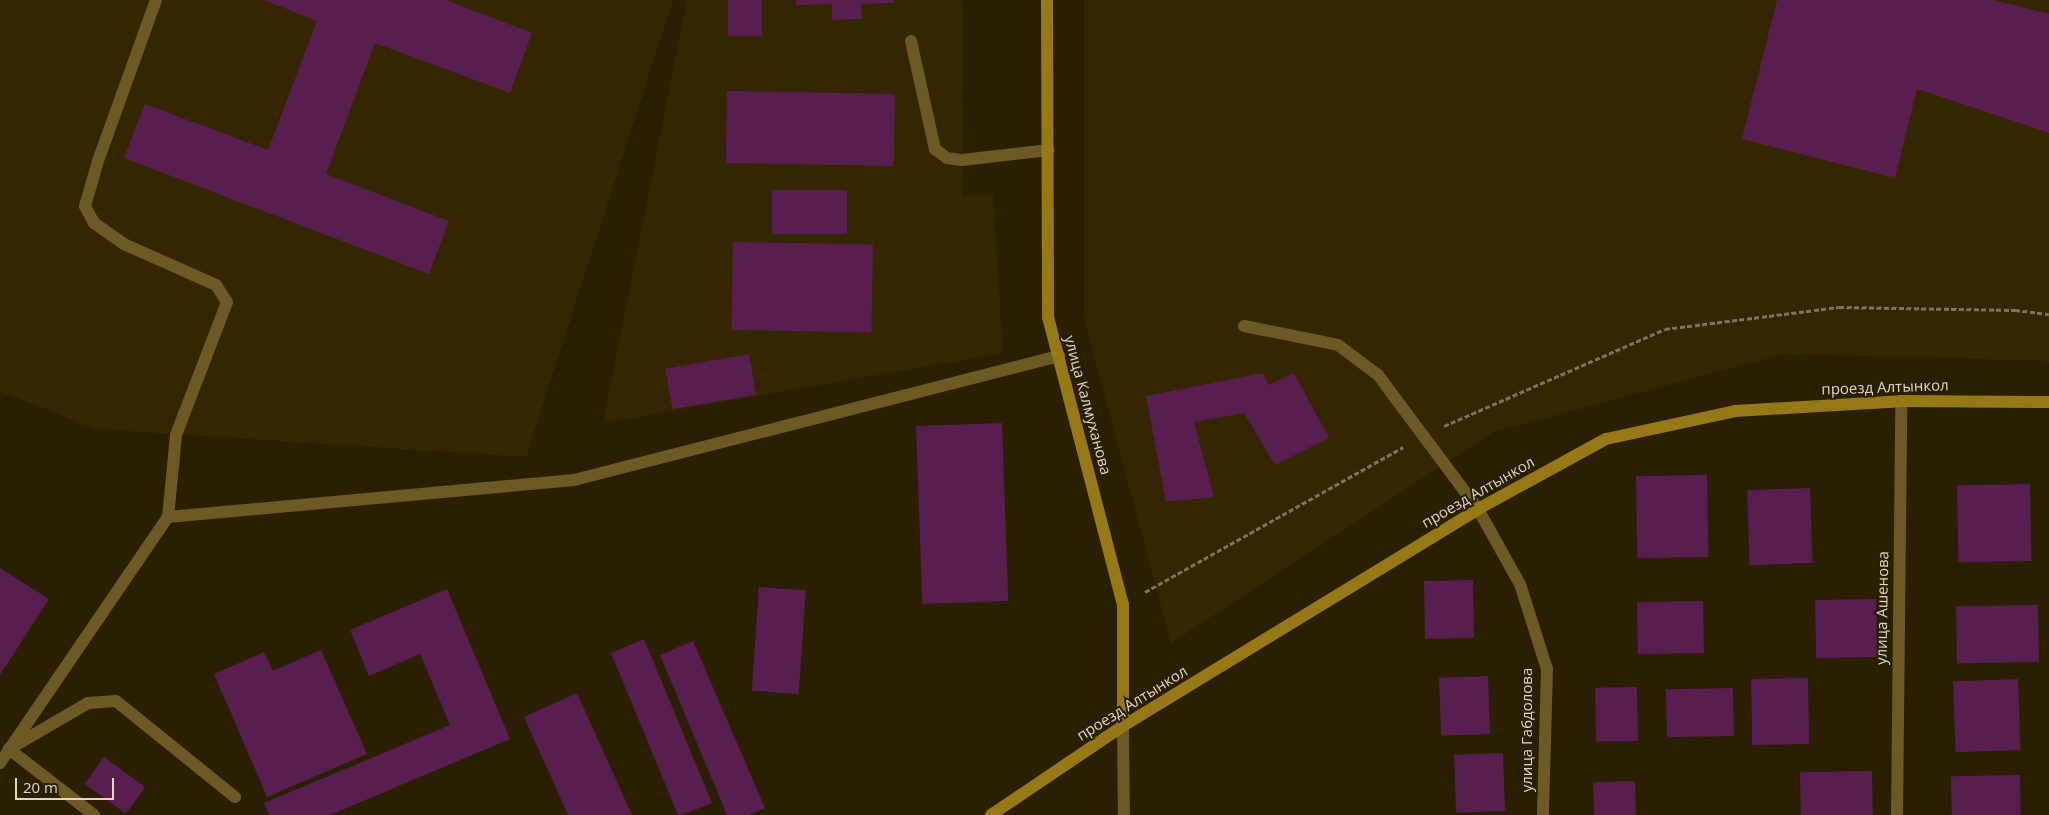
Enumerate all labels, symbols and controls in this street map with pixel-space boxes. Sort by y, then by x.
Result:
street label: улица Калмуханова [1061,333,1115,477]
street label: проезд Алтынкол [1821,376,1949,398]
street label: проезд Алтынкол [1418,452,1538,532]
street label: улица Ашенова [1872,551,1892,665]
street label: проезд Алтынкол [1073,662,1191,744]
street label: улица Габдолова [1518,668,1536,792]
scale bar [18,768,116,800]
text: 20 m [23,777,58,797]

